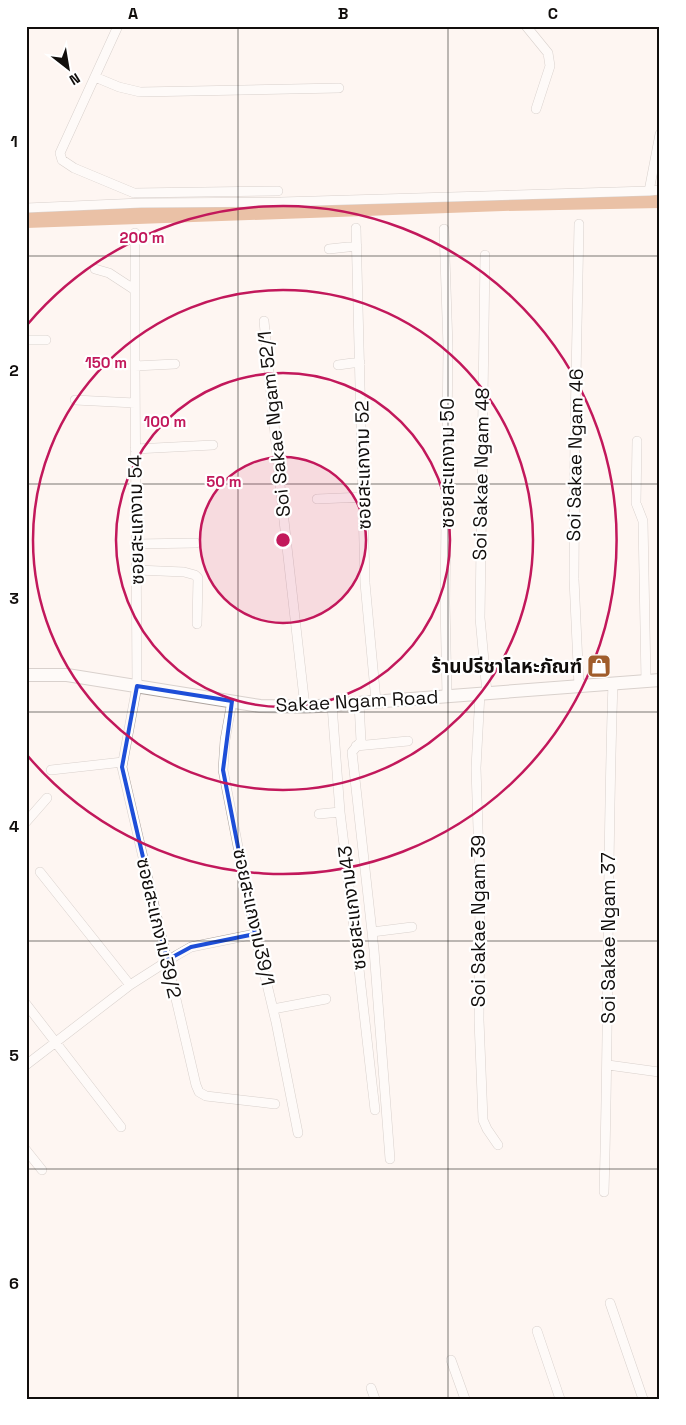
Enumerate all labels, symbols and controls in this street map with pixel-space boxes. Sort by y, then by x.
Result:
text: A [128,3,138,24]
text: B [338,3,348,24]
text: C [548,3,558,24]
north arrow [42,42,92,92]
text: N [66,69,83,89]
text: 1 [10,131,18,152]
text: 200 m [120,228,164,247]
street label: Soi Sakae Ngam 52/1 [252,330,296,518]
text: 150 m [85,353,127,372]
text: 2 [9,360,19,381]
street label: Soi Sakae Ngam 46 [561,368,589,542]
street label: Soi Sakae Ngam 48 [467,387,495,561]
street label: ซอยสะแกงาม 50 [435,398,460,528]
street label: ซอยสะแกงาม 52 [349,400,377,530]
text: 100 m [144,412,186,431]
street label: ซอยสะแกงาม 54 [122,455,150,585]
text: 50 m [206,472,242,491]
centre of rings [274,531,292,549]
text: 3 [9,588,19,609]
shop icon: ร้านปรีชาโลหะภัณฑ์ [586,653,612,679]
place label: ร้านปรีชาโลหะภัณฑ์ [431,654,582,679]
street label: Sakae Ngam Road [275,684,439,718]
text: 4 [9,816,19,837]
street label: Soi Sakae Ngam 39 [466,835,491,1007]
street label: ซอยสะแกงาม43 [332,844,372,972]
street label: ซอยสะแกงาม39/1 [227,846,281,988]
street label: Soi Sakae Ngam 37 [596,852,621,1024]
street label: ซอยสะแกงาม39/2 [131,855,187,1001]
text: 5 [9,1045,19,1066]
text: 6 [9,1273,19,1294]

